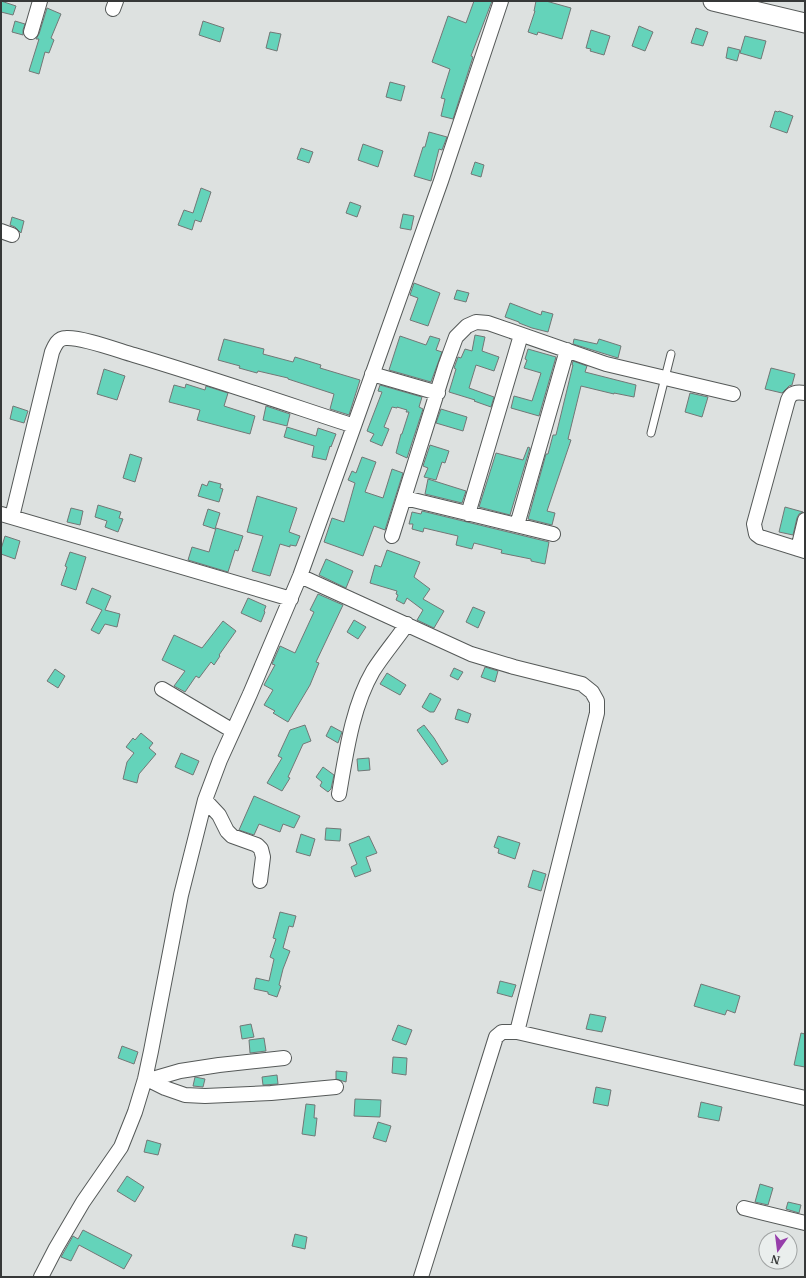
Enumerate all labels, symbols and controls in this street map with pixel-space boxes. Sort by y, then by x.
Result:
north arrow [758,1230,798,1270]
text: N [769,1252,781,1268]

